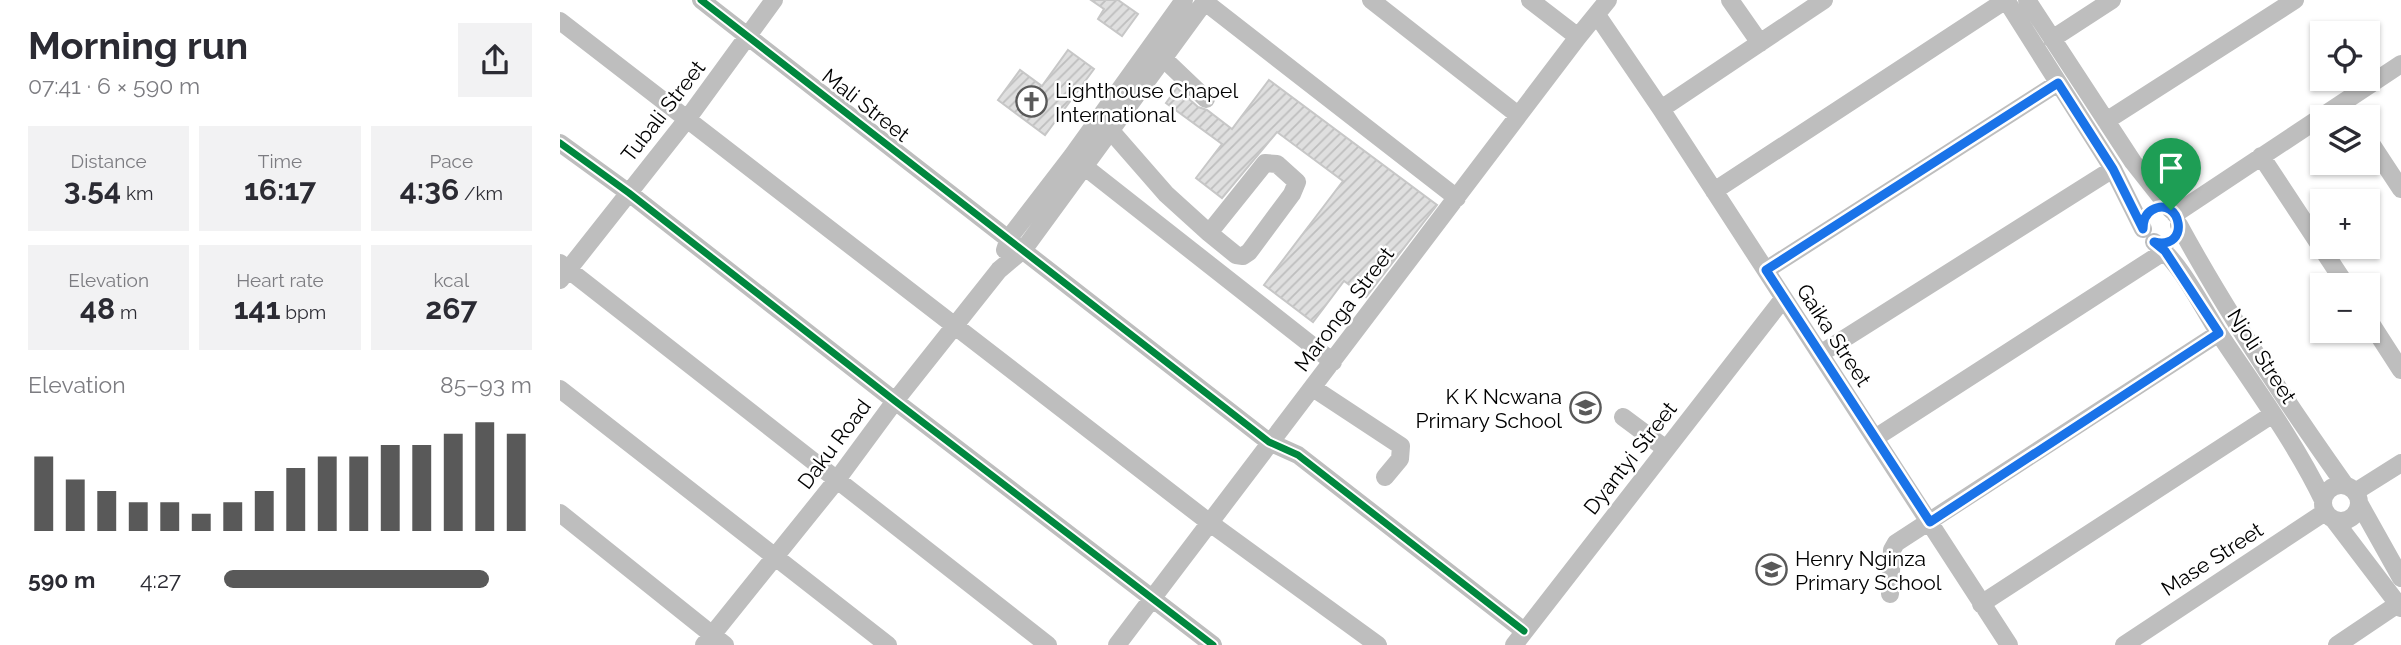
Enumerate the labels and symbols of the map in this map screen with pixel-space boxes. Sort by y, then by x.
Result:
street label: Tubali Street [616,55,710,167]
street label: Mali Street [817,63,915,147]
place label: Lighthouse Chapel International [1055,78,1238,127]
church icon: Lighthouse Chapel International [1015,85,1049,119]
pin [2141,138,2201,210]
street label: Maronga Street [1289,242,1399,376]
street label: Gaika Street [1792,279,1876,391]
street label: Njoli Street [2222,304,2302,408]
place label: K K Ncwana Primary School [1415,384,1562,433]
school or university icon: K K Ncwana Primary School [1568,391,1602,425]
street label: Daku Road [792,394,876,494]
street label: Dyantyi Street [1578,397,1682,519]
street label: Mase Street [2157,517,2267,601]
place label: Henry Nginza Primary School [1795,546,1942,595]
school or university icon: Henry Nginza Primary School [1755,553,1789,587]

